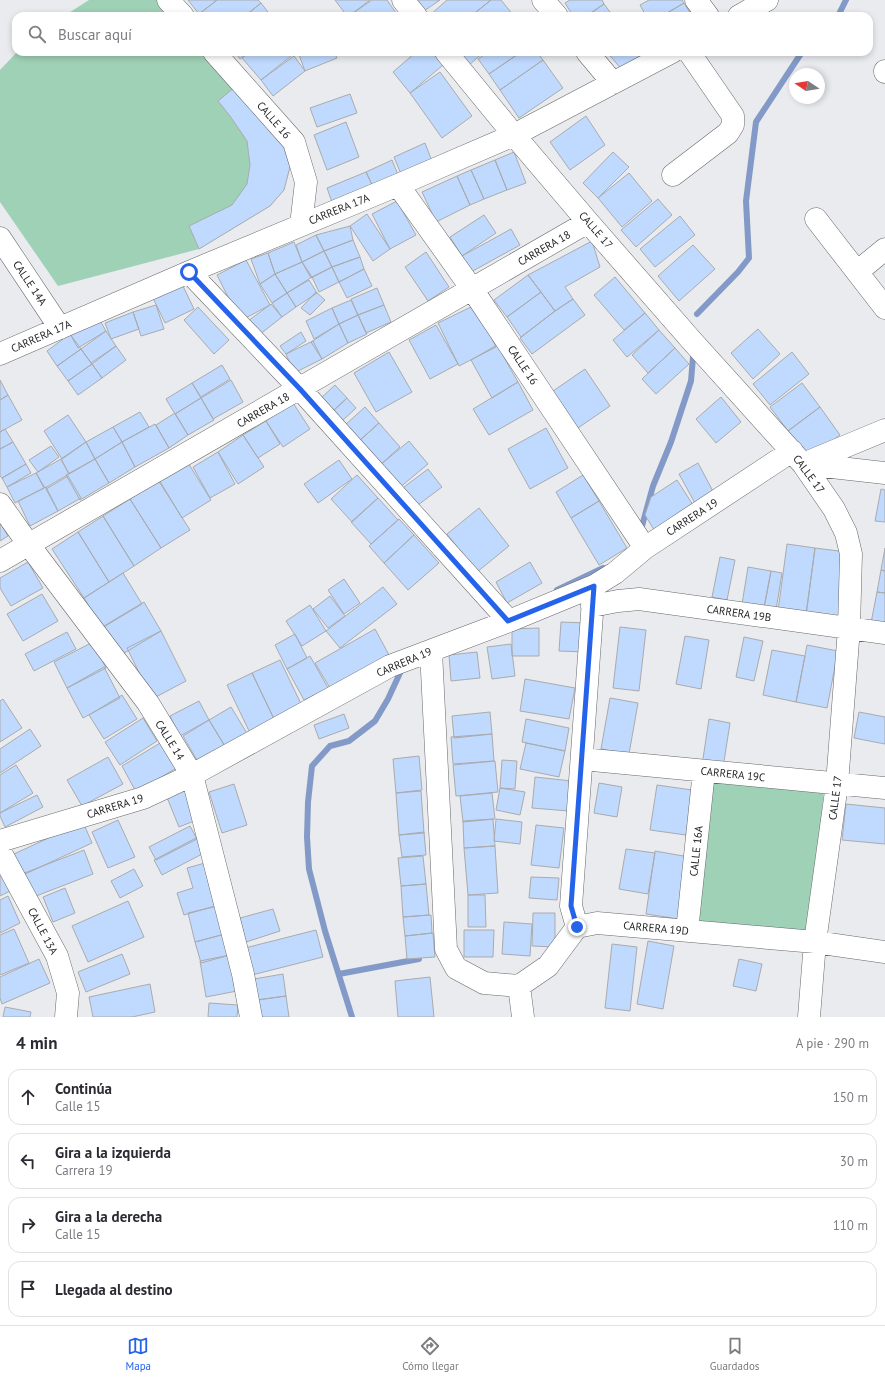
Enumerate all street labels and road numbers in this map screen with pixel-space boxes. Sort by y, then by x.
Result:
street label: CALLE 16 [254,99,294,141]
street label: CARRERA 17A [307,190,372,228]
street label: CALLE 17 [576,209,616,251]
street label: CARRERA 18 [515,227,573,269]
street label: CALLE 14A [10,258,50,309]
street label: CARRERA 17A [9,316,74,355]
street label: CALLE 16 [505,343,541,387]
street label: CARRERA 18 [234,389,292,431]
street label: CALLE 17 [790,452,828,496]
street label: CARRERA 19 [664,495,720,539]
street label: CARRERA 19B [706,602,772,624]
street label: CARRERA 19 [374,644,434,680]
street label: CALLE 14 [152,717,188,763]
street label: CARRERA 19C [700,764,766,784]
street label: CALLE 17 [825,775,845,821]
street label: CARRERA 19 [85,791,145,821]
street label: CALLE 16A [686,824,706,877]
street label: CALLE 13A [25,905,61,957]
street label: CARRERA 19D [623,918,689,938]

